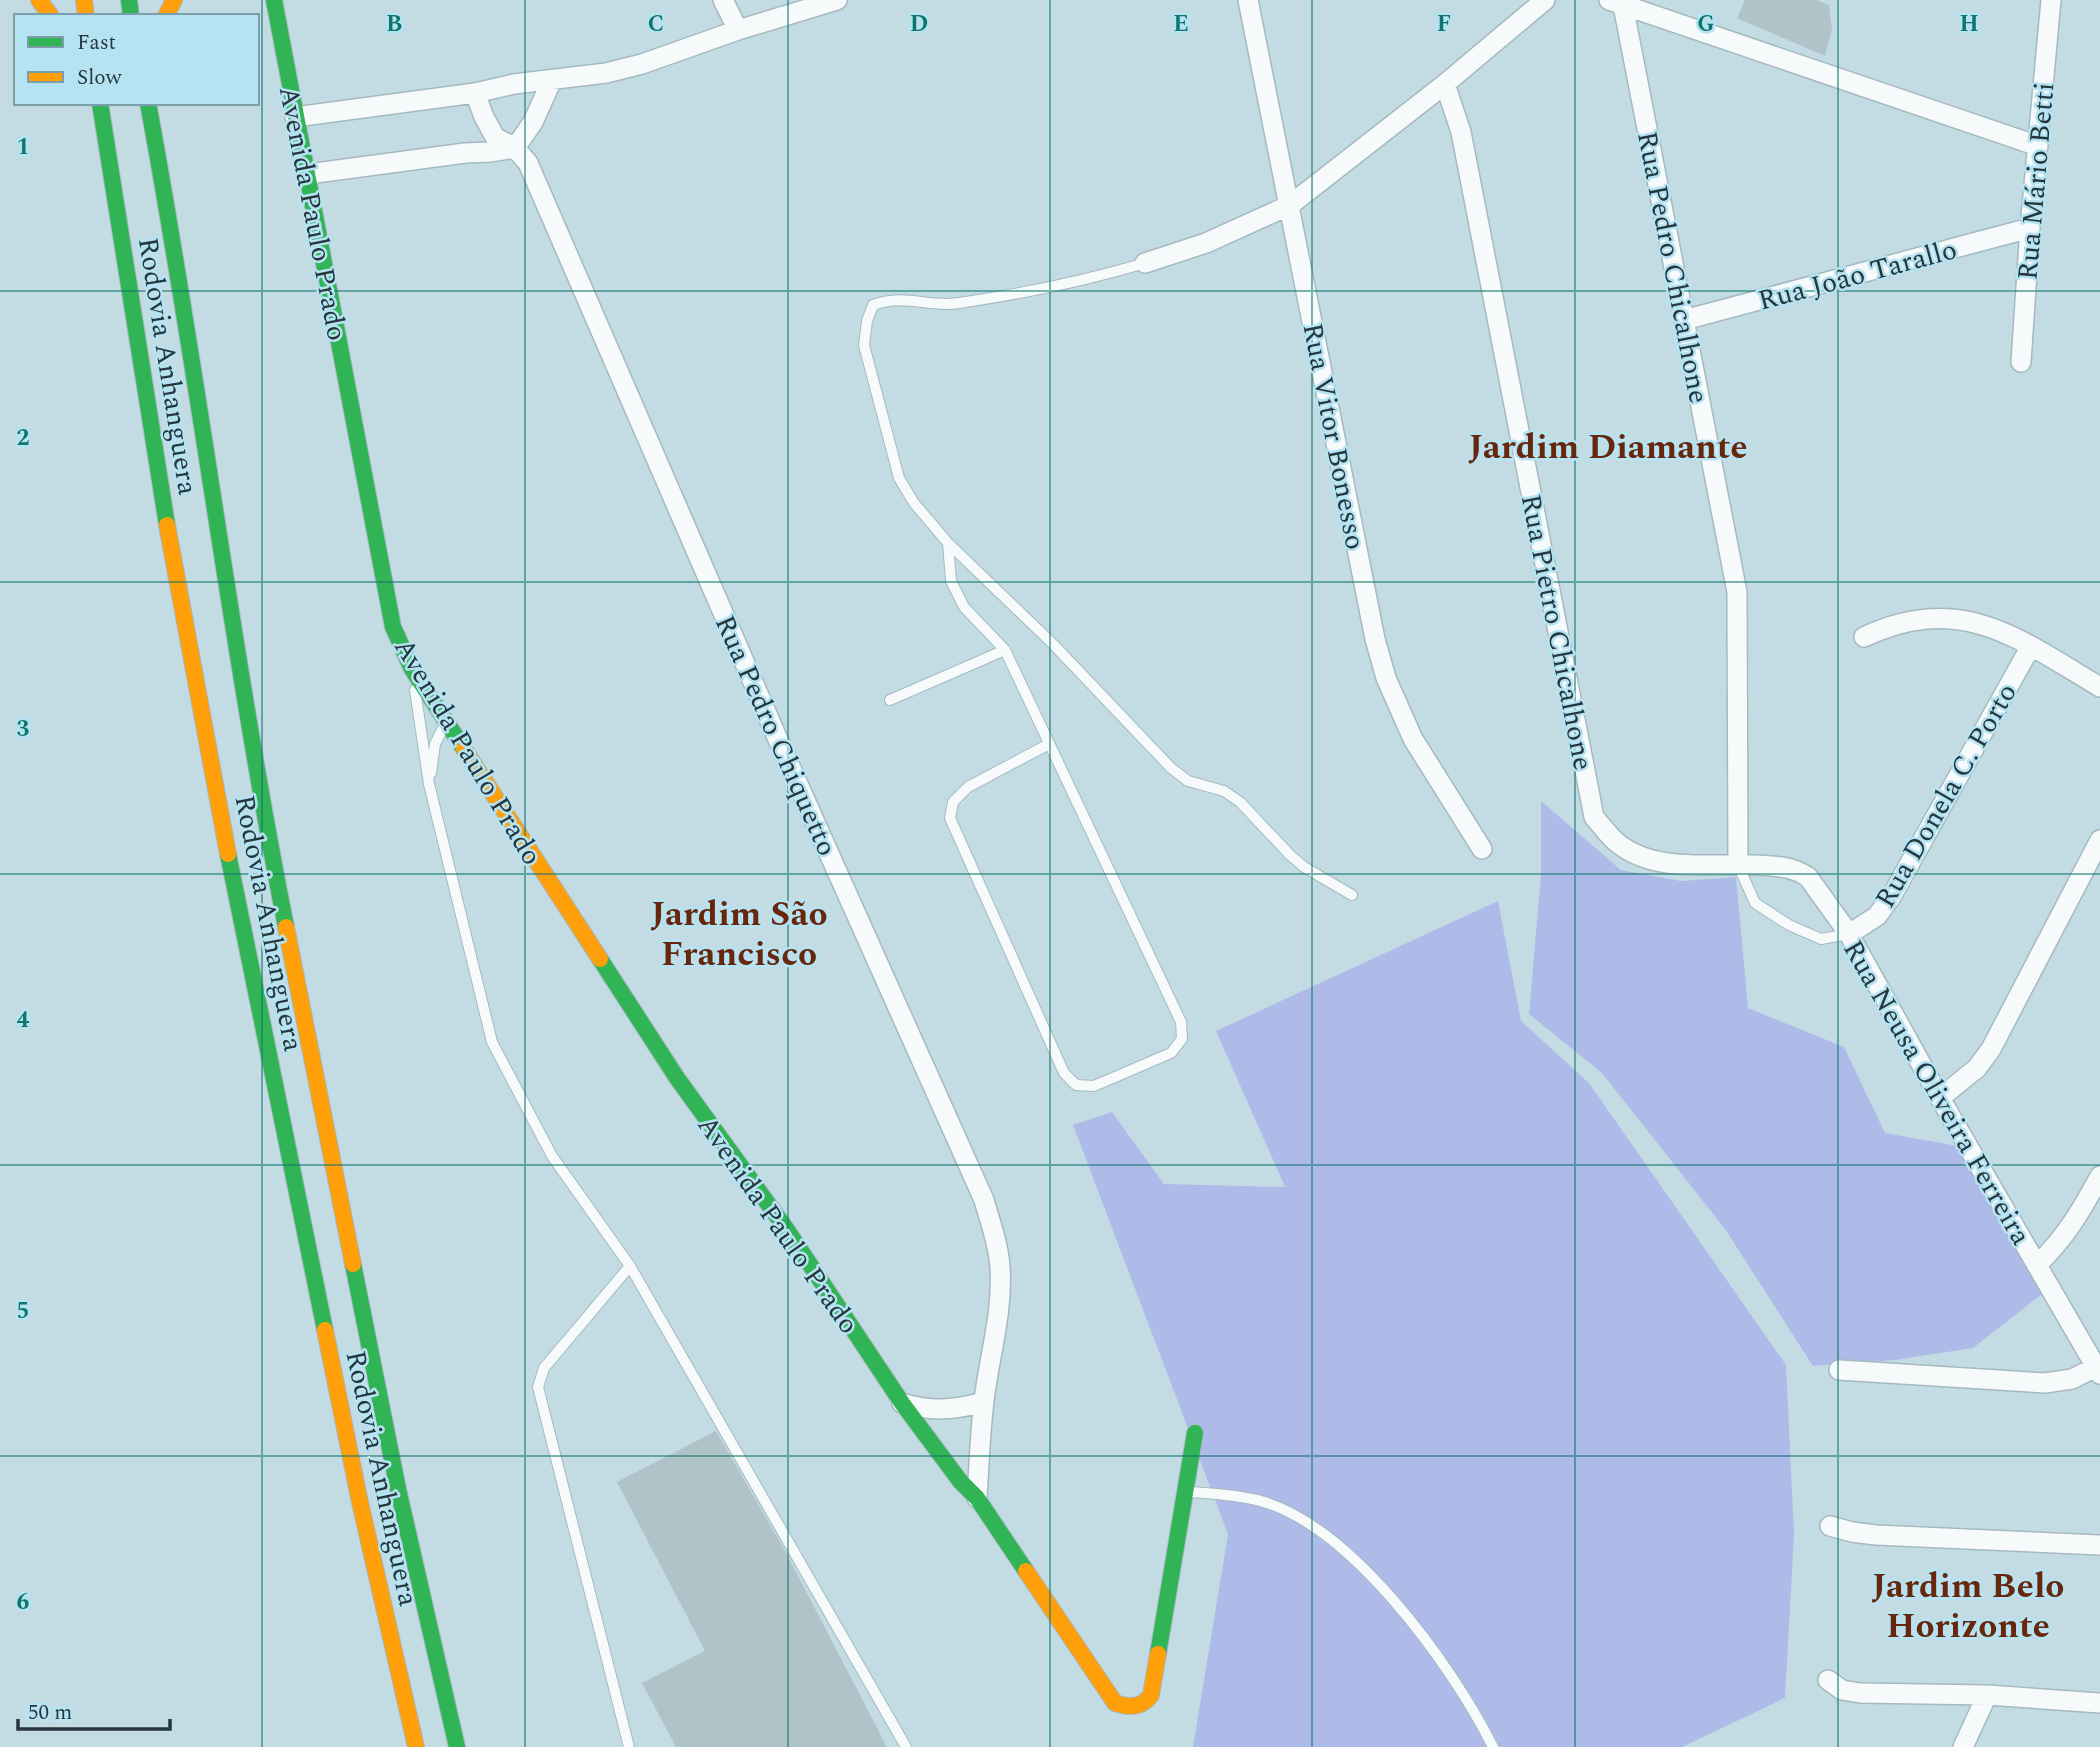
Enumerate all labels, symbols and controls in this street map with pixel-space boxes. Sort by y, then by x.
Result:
text: B [386,7,402,42]
text: C [648,7,664,42]
text: D [910,7,928,42]
text: E [1173,7,1189,42]
text: F [1437,7,1451,42]
text: G [1697,7,1715,42]
text: H [1959,7,1979,42]
legend [14,14,259,105]
text: Fast [77,27,116,59]
text: Slow [77,62,123,94]
street label: Rua Mário Betti [2006,80,2067,282]
street label: Avenida Paulo Prado [267,82,358,344]
street label: Rua Pedro Chicalhone [1625,128,1720,407]
text: 1 [17,130,29,165]
street label: Rua João Tarallo [1753,228,1962,323]
street label: Rodovia Anhanguera [126,234,209,498]
street label: Rua Vitor Bonesso [1290,319,1377,553]
text: 2 [17,421,30,456]
district label: Jardim Diamante [1468,421,1748,474]
street label: Rua Pietro Chicalhone [1509,491,1604,774]
street label: Rua Pedro Chiquetto [703,608,848,863]
street label: Avenida Paulo Prado [383,630,553,874]
street label: Rua Donela C. Porto [1864,675,2028,916]
text: 3 [17,712,30,747]
street label: Rodovia Anhanguera [223,791,315,1055]
district label: Jardim São Francisco [650,888,828,981]
street label: Rua Neusa Oliveira Ferreira [1832,932,2042,1254]
text: 4 [17,1003,30,1038]
street label: Avenida Paulo Prado [686,1107,870,1343]
text: 5 [17,1294,29,1329]
street label: Rodovia Anhanguera [333,1346,430,1610]
district label: Jardim Belo Horizonte [1872,1560,2064,1653]
text: 6 [17,1585,30,1620]
scale bar [18,1688,170,1732]
text: 50 m [28,1697,72,1729]

